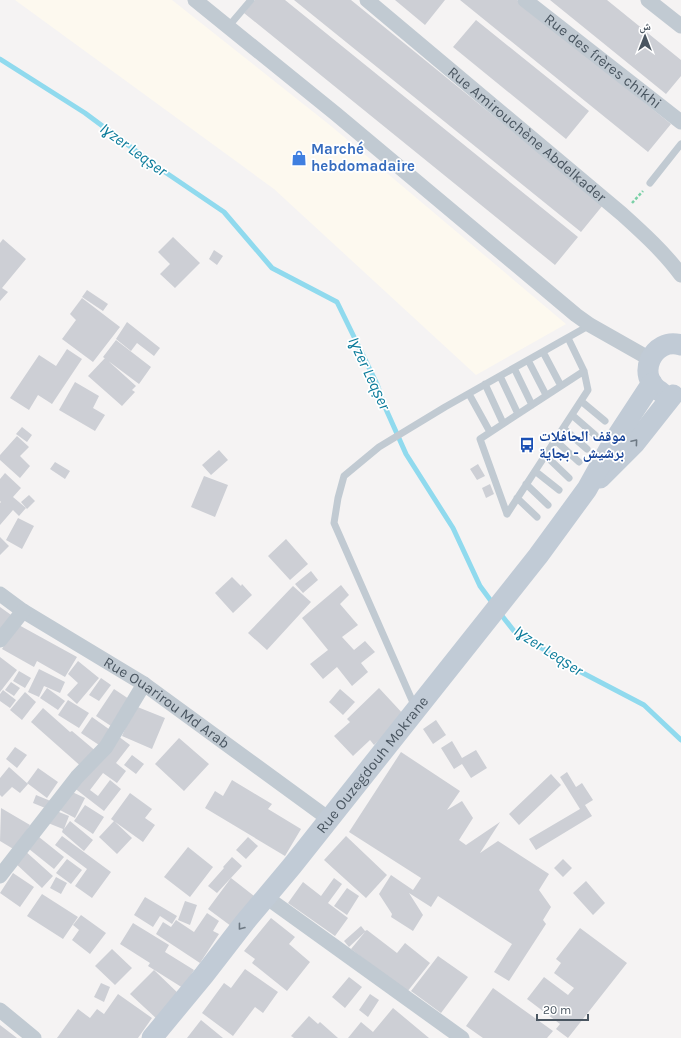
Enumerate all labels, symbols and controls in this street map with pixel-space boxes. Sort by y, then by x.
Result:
street label: Rue des frères chikhi [541,10,665,112]
north arrow [625,16,665,56]
text: ش [639,20,651,34]
street label: Rue Amirouchène Abdelkader [444,63,610,206]
water label: Iɣzer Leqṣer [96,119,172,181]
place label: Marché hebdomadaire [311,140,415,175]
shop icon: Marché hebdomadaire [290,149,308,167]
water label: Iɣzer Leqṣer [344,334,395,413]
place label: موقف الحافلات برشيش - بجاية [539,427,626,462]
bus stop icon: موقف الحافلات برشيش - بجاية [518,436,536,454]
one-way arrow [631,439,638,447]
water label: Iɣzer Leqṣer [511,621,587,680]
street label: Rue Ouarirou Md Arab [100,653,233,752]
street label: Rue Ouzegdouh Mokrane [312,693,432,837]
one-way arrow [239,922,246,929]
scale bar [537,996,588,1022]
text: 20 m [543,1003,571,1017]

